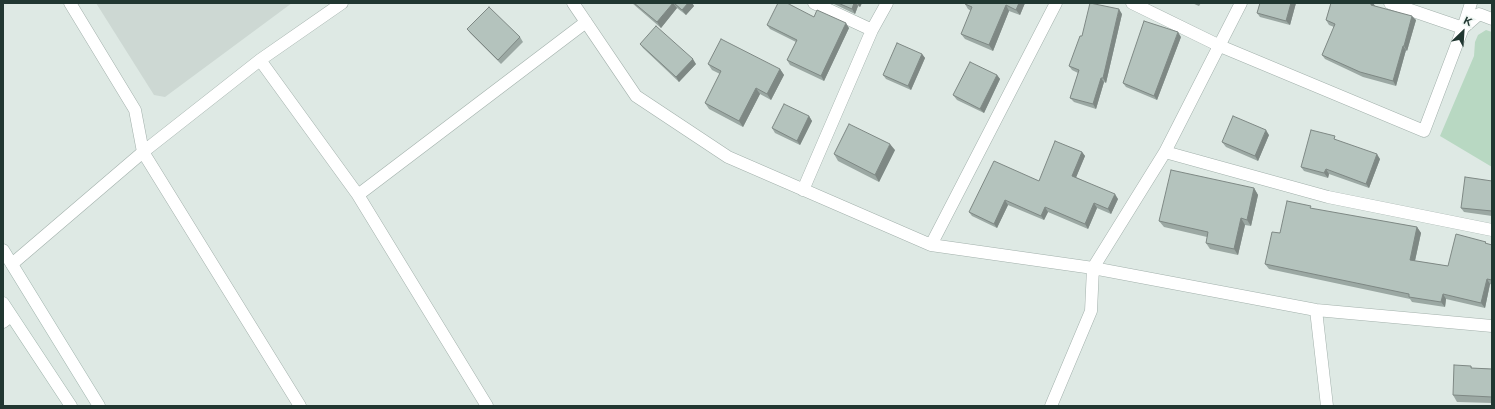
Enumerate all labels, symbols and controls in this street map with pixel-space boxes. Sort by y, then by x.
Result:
north arrow [1443,12,1483,52]
text: K [1462,14,1474,28]

